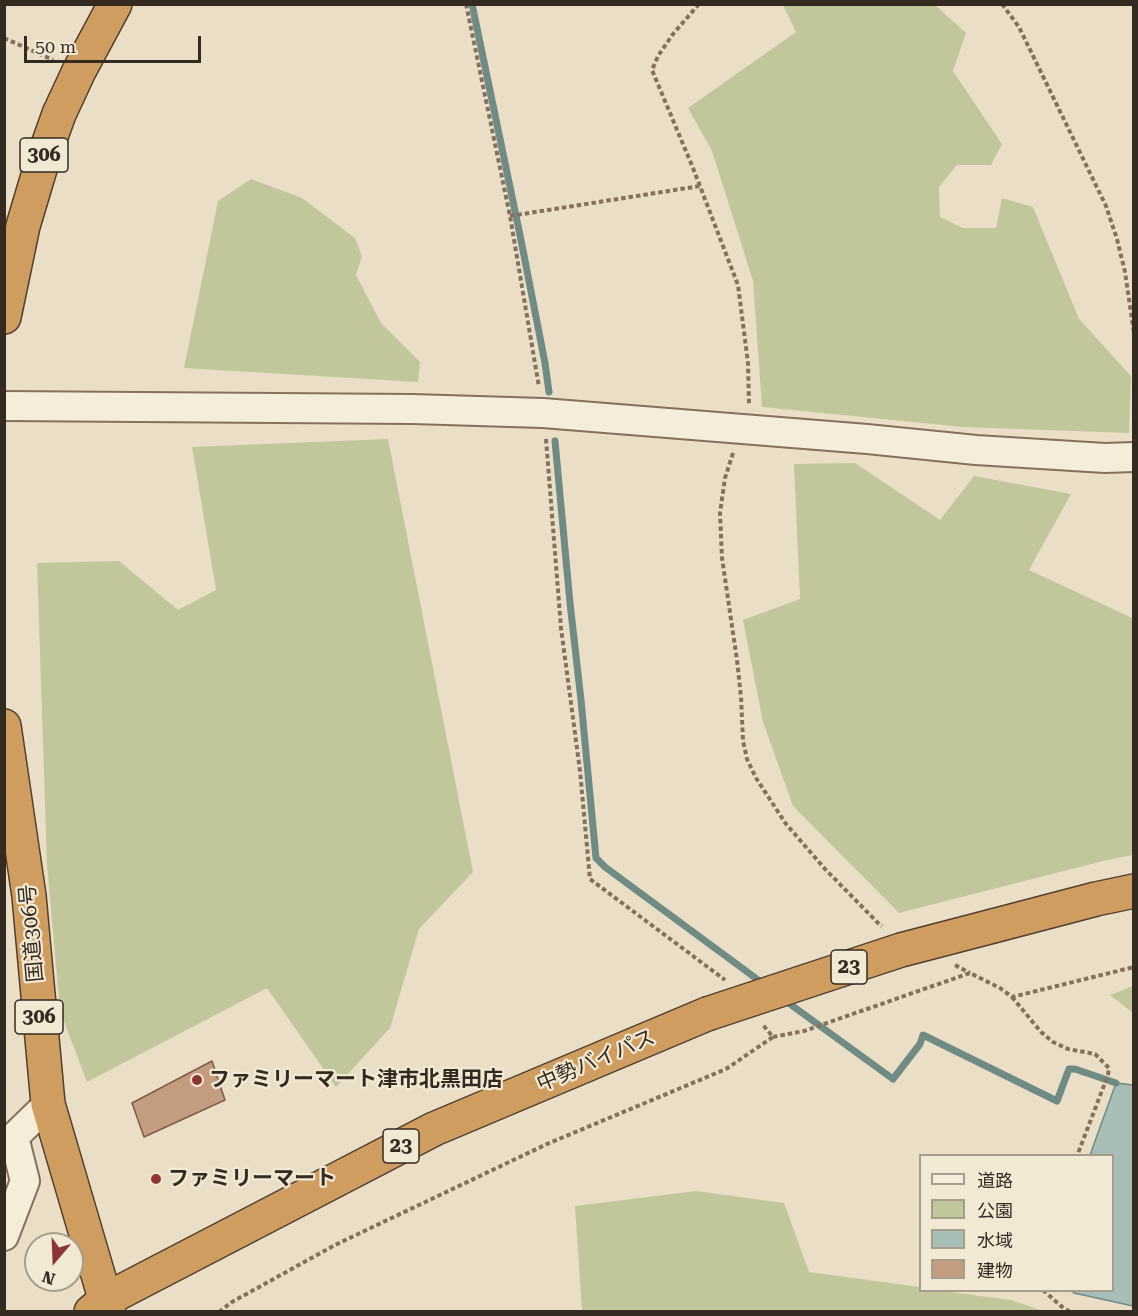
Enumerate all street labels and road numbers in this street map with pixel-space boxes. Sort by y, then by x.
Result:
road number: 306 [20,138,68,172]
street label: 国道306号 [15,883,49,983]
road number: 23 [831,950,867,984]
road number: 306 [15,1000,63,1034]
street label: 中勢バイパス [533,1025,659,1097]
road number: 23 [383,1129,419,1163]

